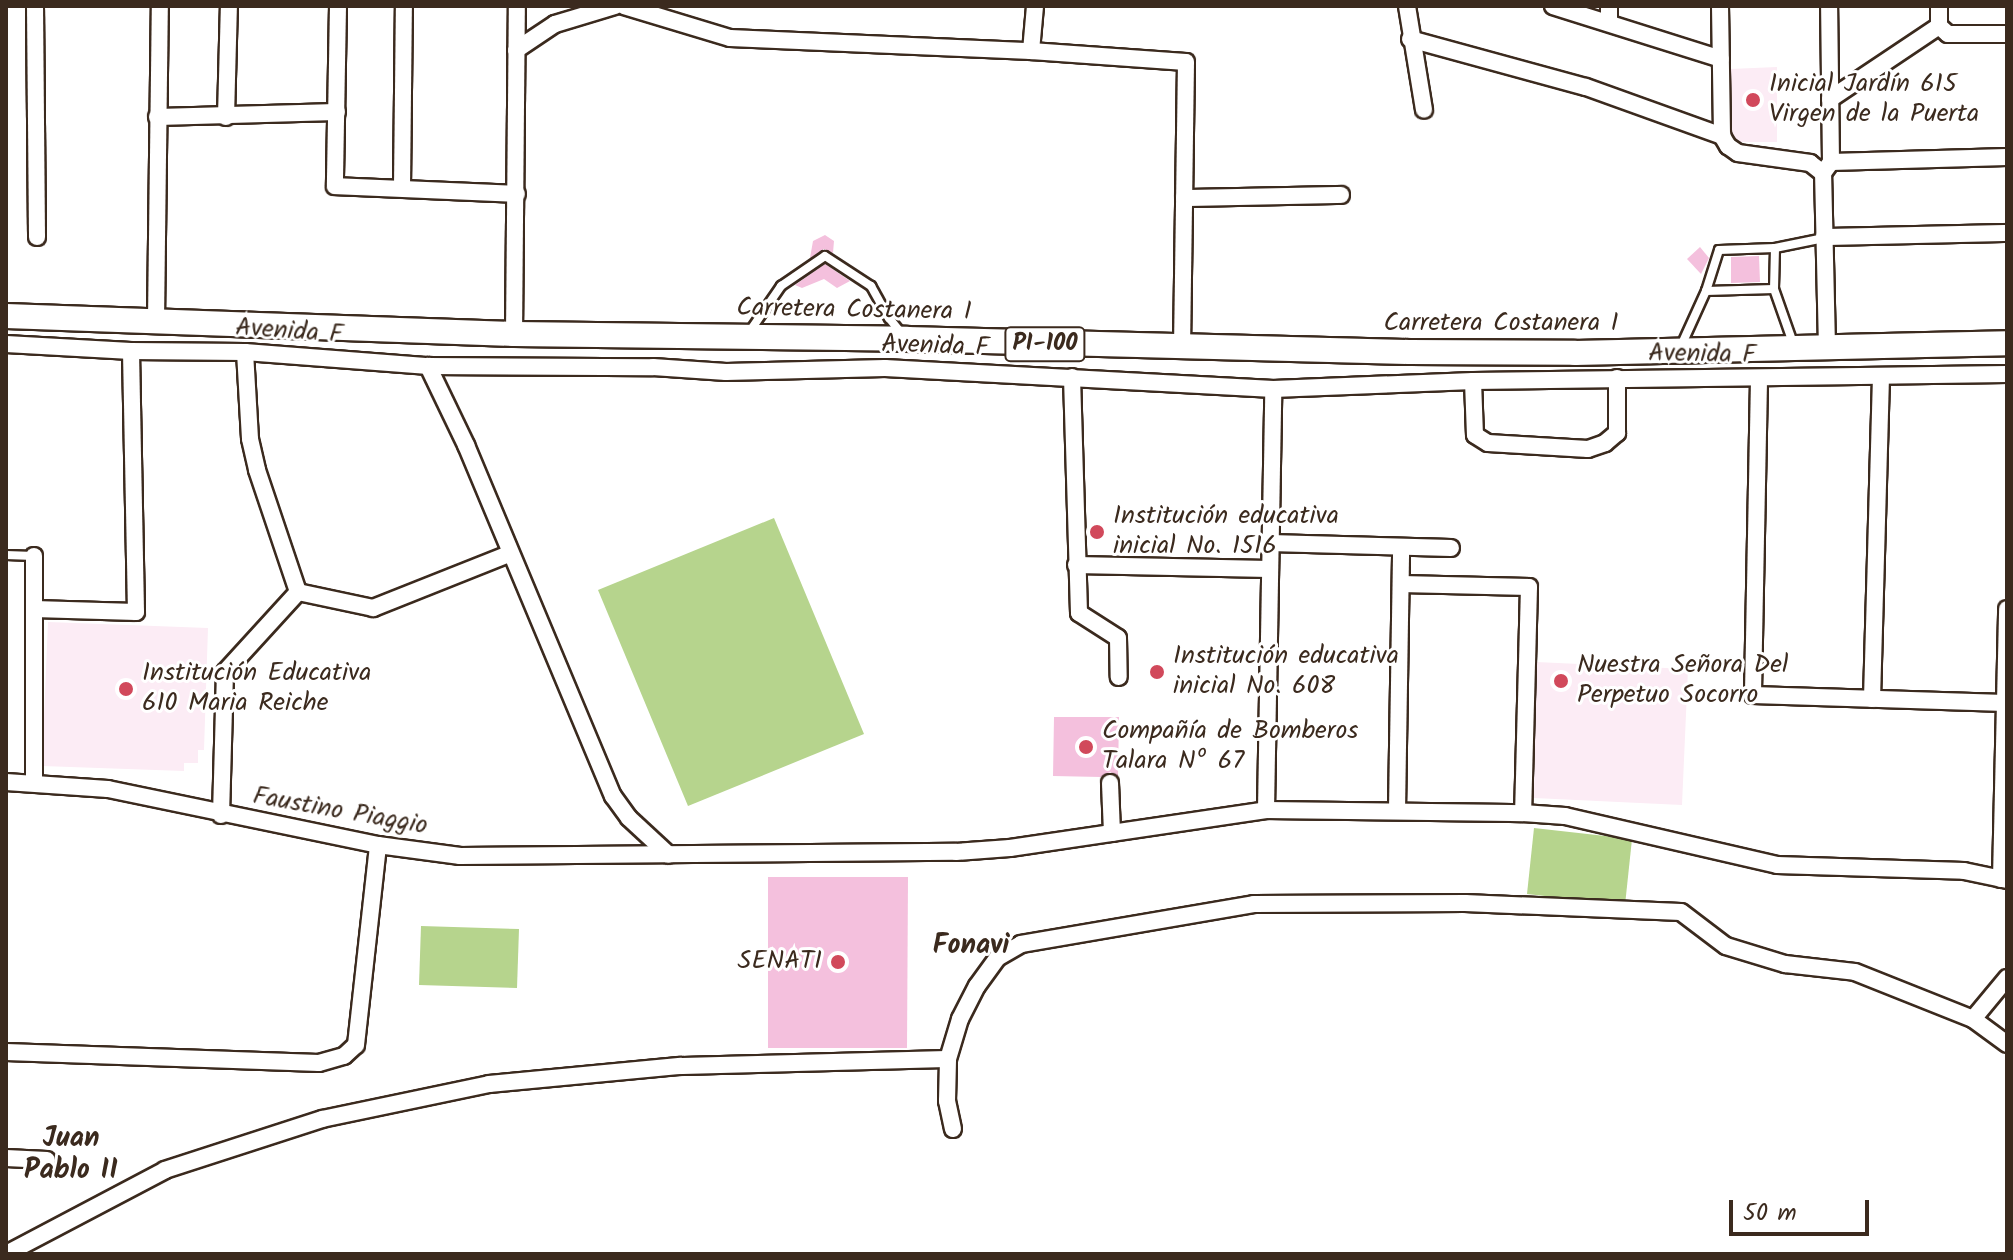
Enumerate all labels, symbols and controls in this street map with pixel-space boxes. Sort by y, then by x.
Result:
place label: Inicial Jardín 615 Virgen de la Puerta [1769,69,1979,130]
marker: Inicial Jardín 615 Virgen de la Puerta [1744,91,1762,109]
street label: Carretera Costanera I [736,293,972,329]
street label: Carretera Costanera I [1383,308,1619,340]
street label: Avenida F [234,313,344,351]
road number: PI-100 [1003,324,1087,364]
street label: Avenida F [881,330,989,364]
street label: Avenida F [1648,338,1756,372]
place label: Institución educativa inicial No. 1516 [1113,501,1339,562]
marker: Institución educativa inicial No. 1516 [1088,523,1106,541]
place label: Institución educativa inicial No. 608 [1173,641,1399,702]
place label: Nuestra Señora Del Perpetuo Socorro [1577,650,1788,712]
place label: Institución Educativa 610 Maria Reiche [142,658,371,720]
marker: Institución educativa inicial No. 608 [1148,663,1166,681]
marker: Nuestra Señora Del Perpetuo Socorro [1552,672,1570,690]
marker: Institución Educativa 610 Maria Reiche [117,680,135,698]
place label: Compañía de Bomberos Talara Nº 67 [1102,716,1358,778]
marker: Compañía de Bomberos Talara Nº 67 [1077,738,1095,756]
street label: Faustino Piaggio [250,781,430,843]
district label: Fonavi [933,929,1009,963]
place label: SENATI [738,946,822,978]
marker: SENATI [829,953,847,971]
district label: Juan Pablo II [24,1122,118,1188]
scale bar [1733,1184,1873,1234]
text: 50 m [1743,1194,1797,1233]

